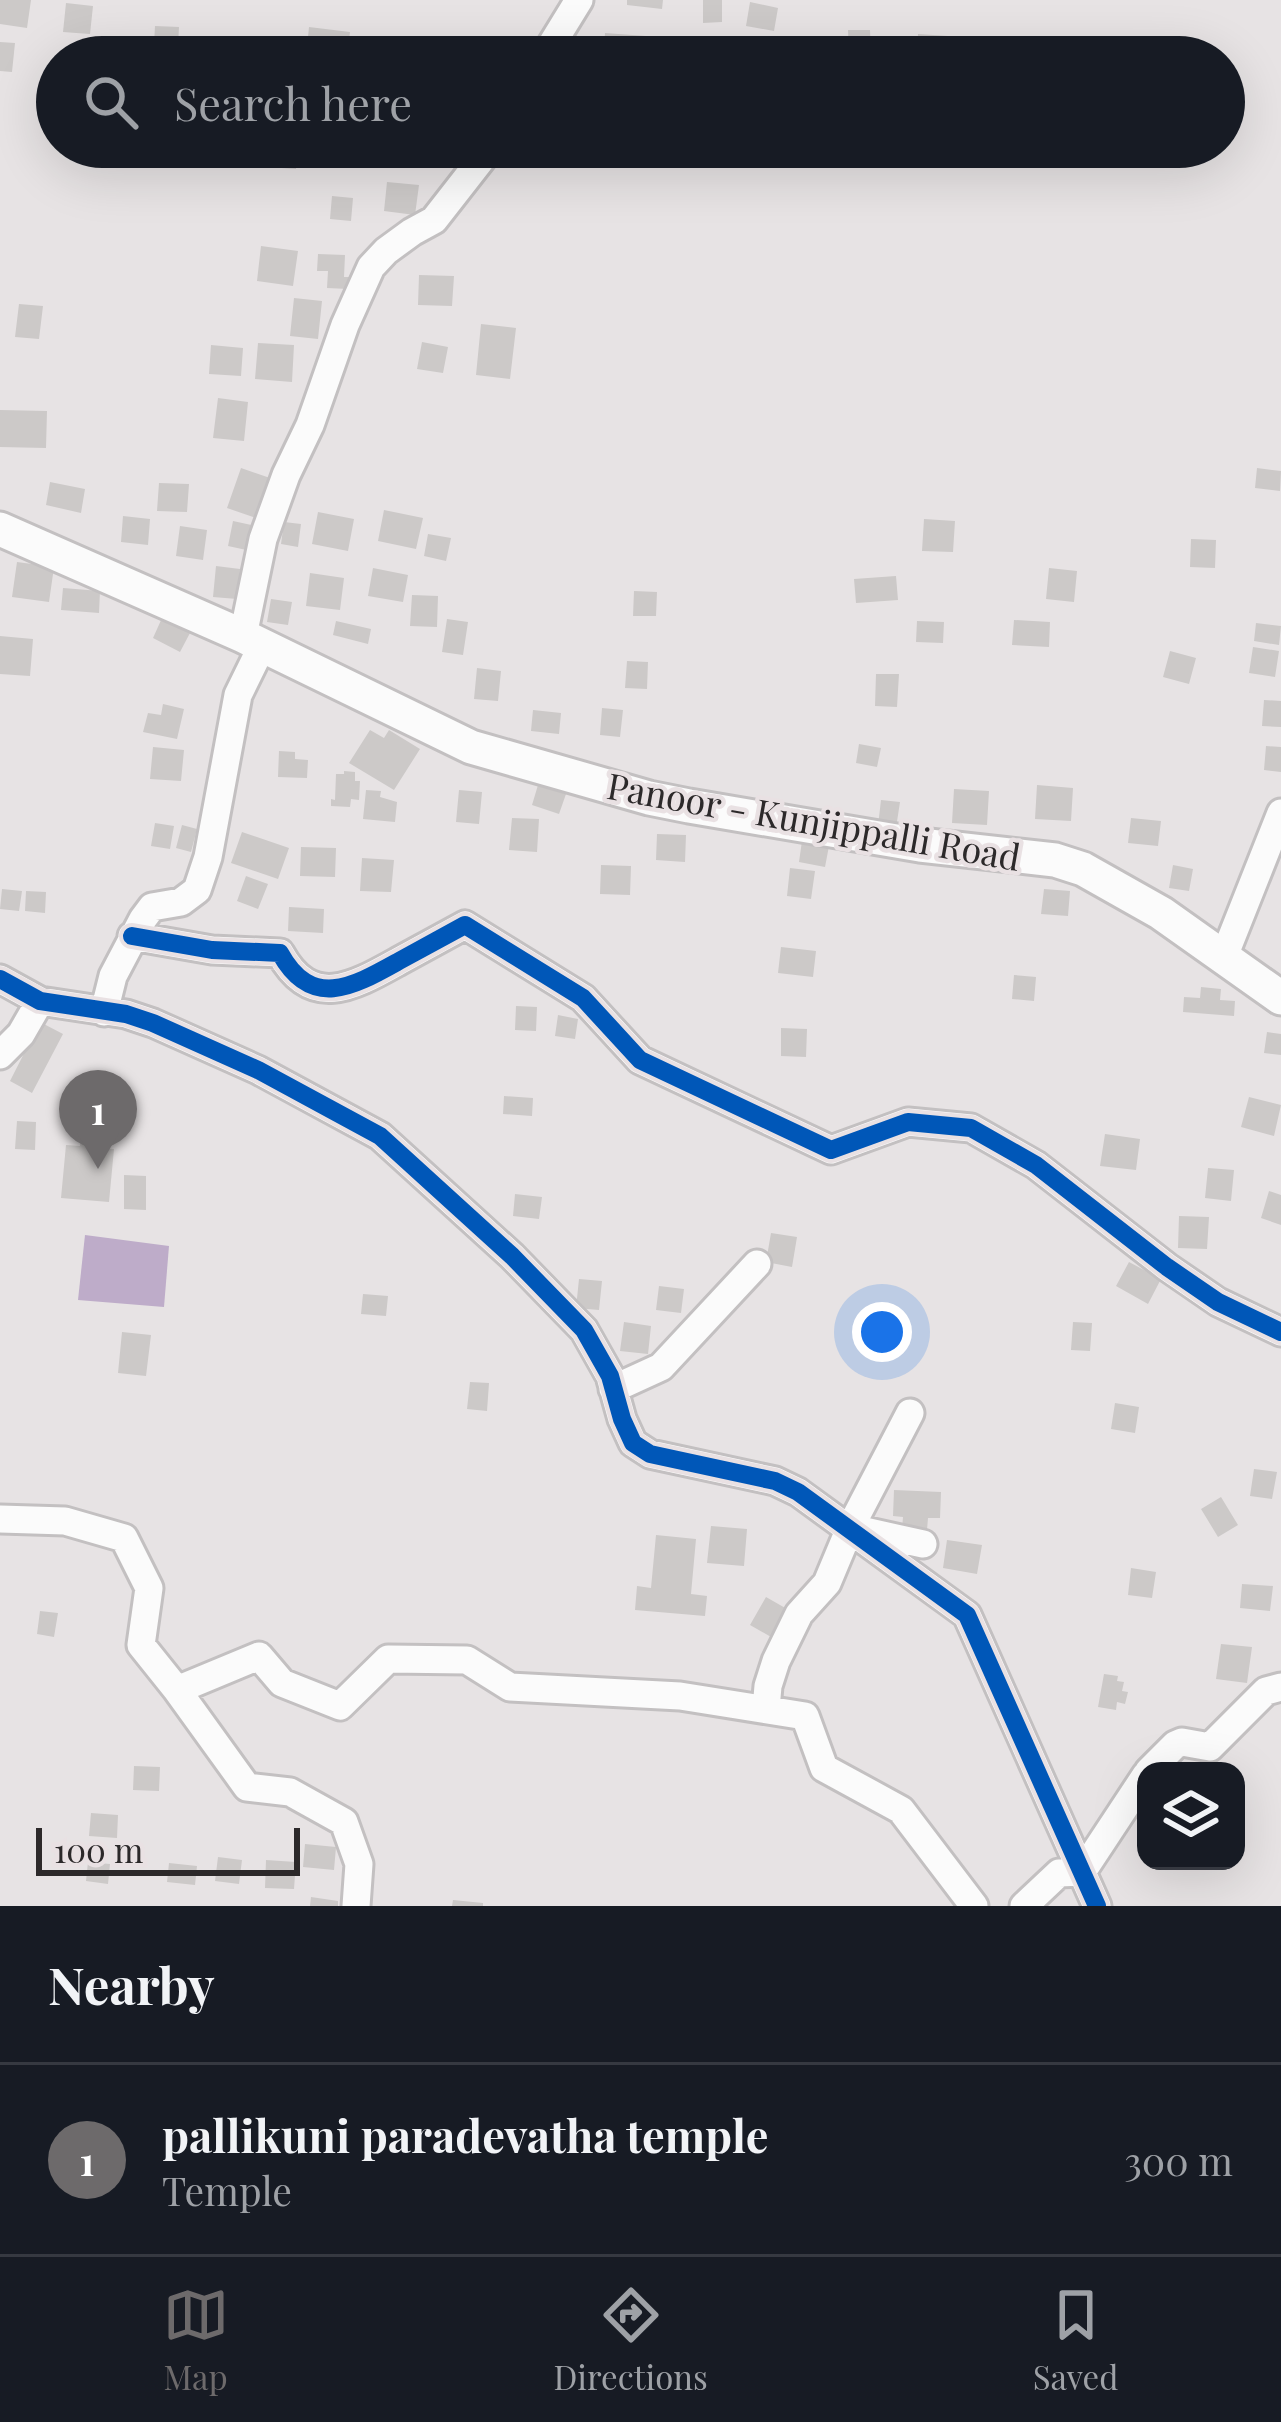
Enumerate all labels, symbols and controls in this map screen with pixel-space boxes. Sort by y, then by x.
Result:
search box [36,36,1245,168]
icon: search [78,69,144,135]
text: Search here [174,72,412,132]
street label: Panoor - Kunjippalli Road [604,760,1024,880]
pin: 1 [59,1070,137,1169]
your location [852,1302,912,1362]
map controls [1137,1762,1245,1870]
button: layers [1137,1762,1245,1870]
scale bar [36,1822,300,1875]
text: 100 m [54,1827,143,1871]
text: Nearby [48,1950,214,2018]
text: pallikuni paradevatha temple [162,2104,768,2164]
text: 1 [80,2134,94,2186]
text: 300 m [1124,2134,1233,2186]
text: Temple [162,2164,292,2216]
tab: Map [163,2282,229,2398]
tab: Directions [554,2282,708,2398]
tab: Saved [1033,2282,1119,2398]

